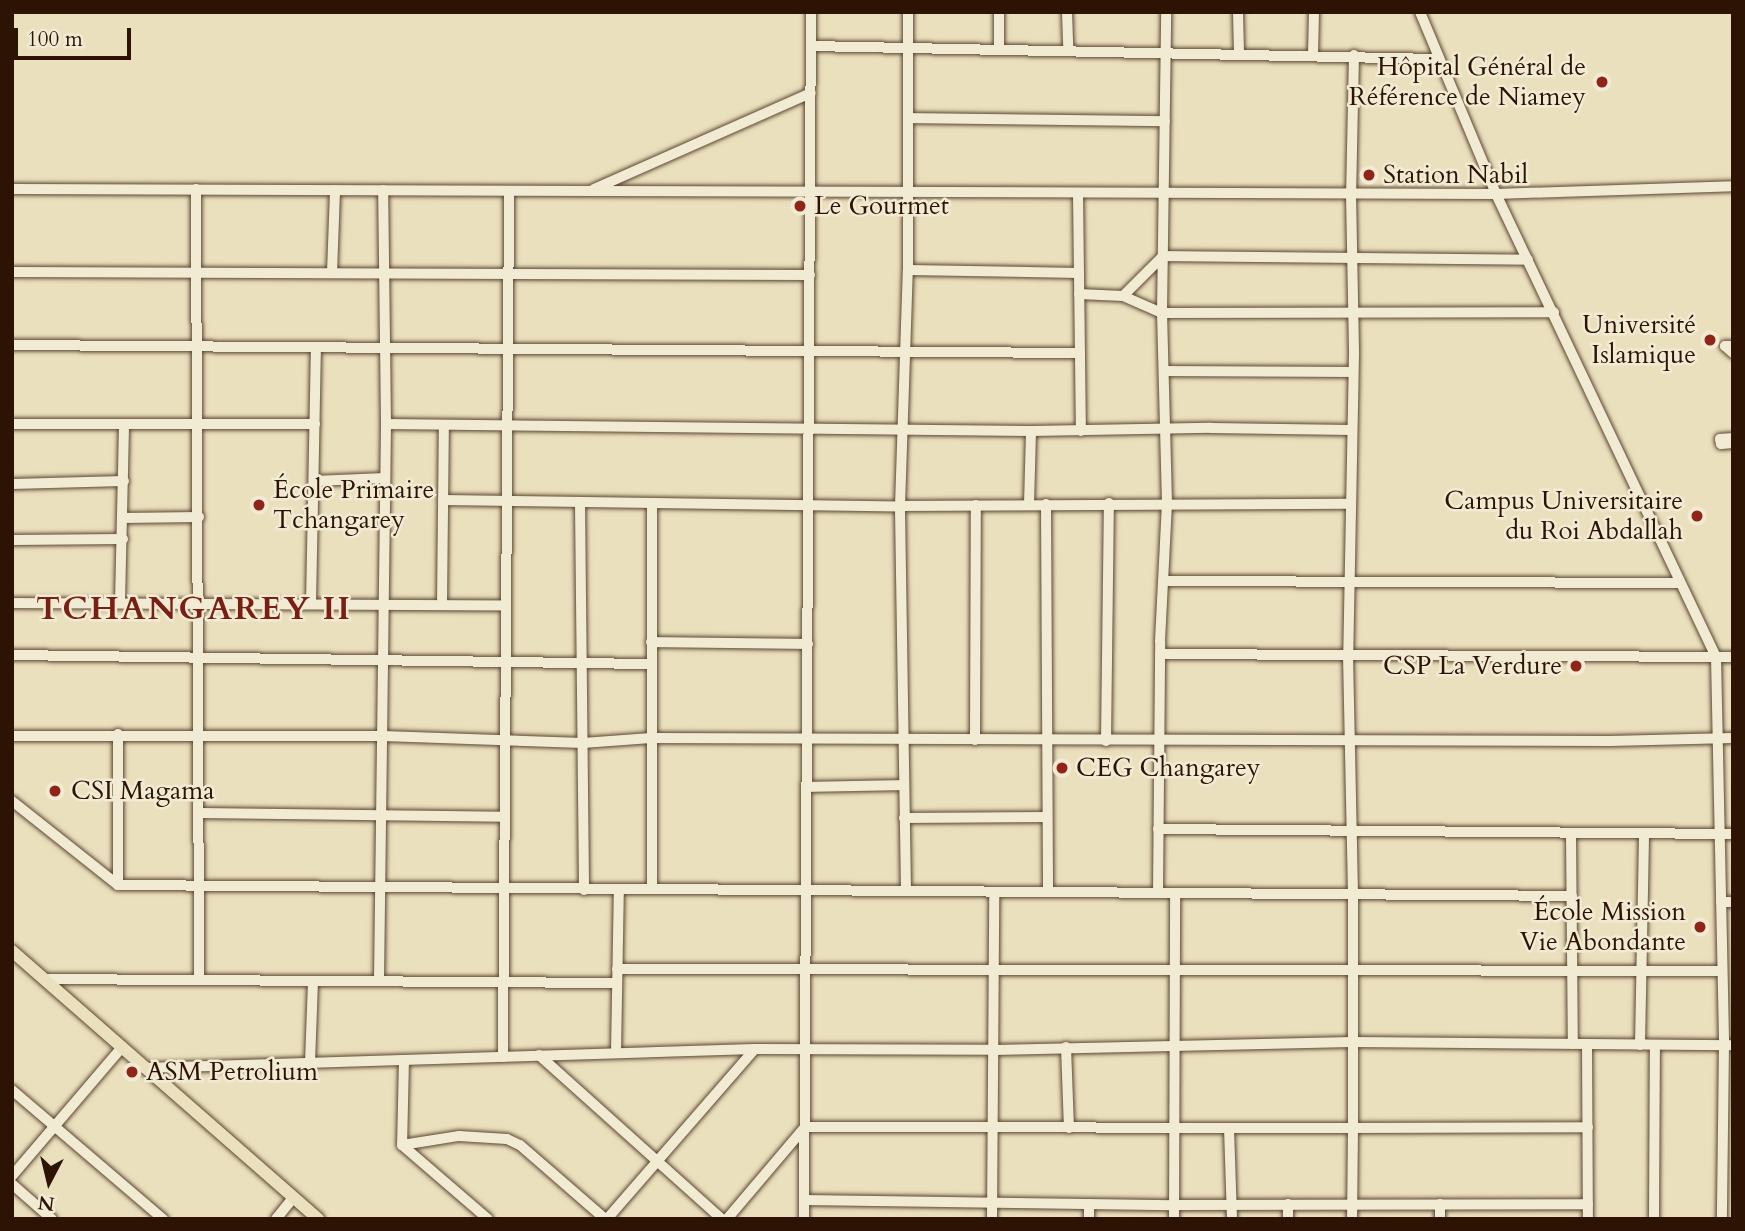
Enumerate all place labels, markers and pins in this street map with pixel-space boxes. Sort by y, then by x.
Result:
place label: Hôpital Général de Référence de Niamey [1349,51,1586,112]
marker: Hôpital Général de Référence de Niamey [1592,72,1612,92]
place label: Station Nabil [1383,159,1528,191]
marker: Station Nabil [1361,167,1377,183]
place label: Le Gourmet [814,190,949,222]
marker: Le Gourmet [792,198,808,214]
place label: Université Islamique [1582,309,1696,370]
marker: Université Islamique [1702,332,1718,348]
place label: École Primaire Tchangarey [273,474,434,536]
place label: Campus Universitaire du Roi Abdallah [1444,485,1683,546]
marker: École Primaire Tchangarey [251,497,267,513]
marker: Campus Universitaire du Roi Abdallah [1689,508,1705,524]
place label: CSP La Verdure [1383,650,1562,682]
marker: CSP La Verdure [1568,658,1584,674]
place label: CEG Changarey [1076,752,1260,784]
marker: CEG Changarey [1054,760,1070,776]
place label: CSI Magama [71,775,215,807]
marker: CSI Magama [45,781,65,801]
place label: École Mission Vie Abondante [1520,896,1686,958]
marker: École Mission Vie Abondante [1692,919,1708,935]
place label: ASM Petrolium [146,1056,318,1088]
marker: ASM Petrolium [124,1064,140,1080]

